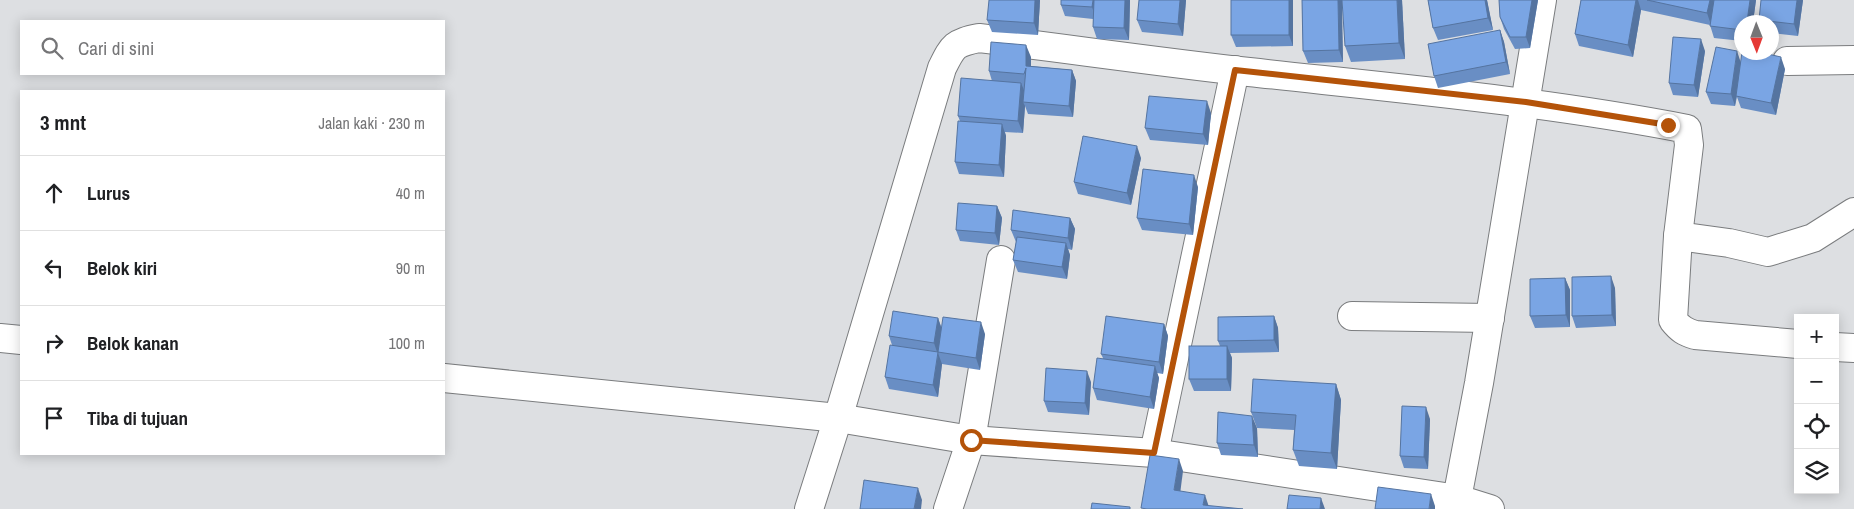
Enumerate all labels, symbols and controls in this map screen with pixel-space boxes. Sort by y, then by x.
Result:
north arrow [1734,15,1779,60]
search box [20,20,445,75]
icon: search [38,34,66,62]
text: Cari di sini [78,35,154,61]
text: 3 mnt [40,108,86,137]
text: Jalan kaki · 230 m [319,112,425,134]
route end [1657,114,1680,137]
icon: ahead [40,179,68,207]
text: Lurus [87,180,130,206]
text: 40 m [396,182,425,204]
icon: left [40,254,68,282]
text: Belok kiri [87,255,157,281]
text: 90 m [396,257,425,279]
map controls [1794,314,1839,494]
button: + [1794,314,1839,359]
icon: right [40,329,68,357]
text: Belok kanan [87,330,179,356]
text: 100 m [389,332,425,354]
button: − [1794,359,1839,404]
icon: arrive [40,404,68,432]
button: locate [1794,404,1839,449]
text: Tiba di tujuan [87,405,188,431]
route start [960,429,983,452]
button: layers [1794,449,1839,494]

